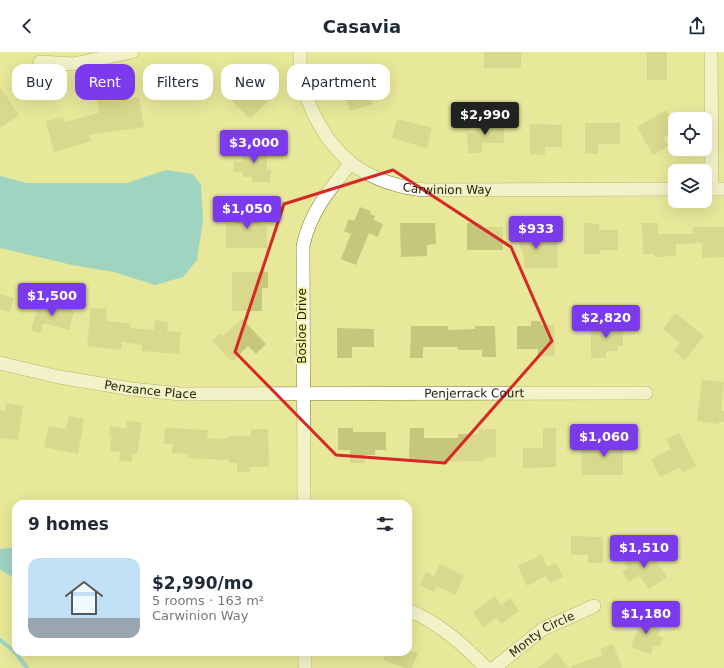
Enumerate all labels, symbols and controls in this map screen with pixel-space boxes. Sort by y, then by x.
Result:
icon: back [16,15,38,37]
icon: share [686,15,708,37]
text: Casavia [323,16,401,37]
chip: Buy [12,64,67,100]
chip: Rent [75,64,135,100]
chip: Filters [143,64,213,100]
chip: New [221,64,279,100]
chip: Apartment [287,64,390,100]
pin: $2,990 [452,102,518,136]
text: $2,990 [460,107,510,122]
map controls [668,112,712,208]
button: locate [668,112,712,156]
pin: $3,000 [221,130,287,164]
text: $3,000 [229,135,279,150]
button: layers [668,164,712,208]
street label: Carwinion Way [401,180,492,197]
pin: $1,050 [214,196,280,230]
text: $1,050 [222,201,272,216]
pin: $933 [512,216,560,250]
text: $933 [518,221,554,236]
pin: $1,500 [19,283,85,317]
text: $1,500 [27,288,77,303]
street label: Bosloe Drive [295,288,309,364]
pin: $2,820 [573,305,639,339]
text: $2,820 [581,310,631,325]
street label: Penzance Place [103,378,197,401]
street label: Penjerrack Court [424,386,524,400]
pin: $1,060 [571,424,637,458]
text: $1,060 [579,429,629,444]
icon: filters [374,513,396,535]
text: 9 homes [28,514,109,534]
pin: $1,510 [611,535,677,569]
text: $1,510 [619,540,669,555]
text: $2,990/mo [152,573,253,593]
icon: home [60,574,108,622]
text: 5 rooms · 163 m² [152,593,264,608]
pin: $1,180 [613,601,679,635]
text: $1,180 [621,606,671,621]
text: Carwinion Way [152,608,249,623]
street label: Monty Circle [507,609,577,660]

